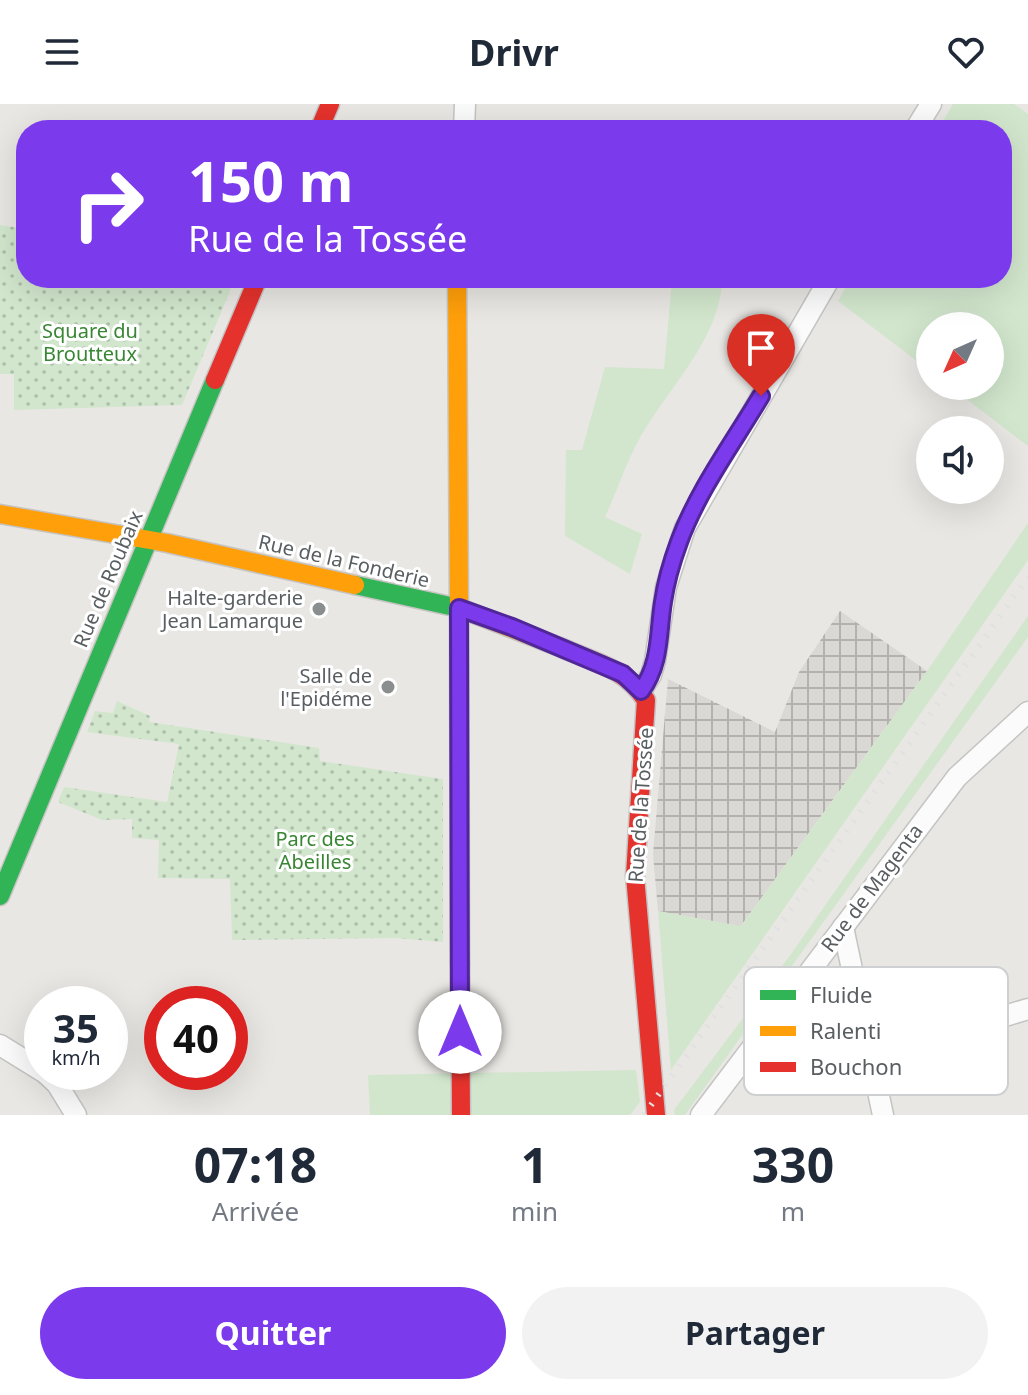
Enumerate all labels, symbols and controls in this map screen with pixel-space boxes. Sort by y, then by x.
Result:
text: Drivr [469,28,559,77]
icon: menu [40,30,84,74]
icon: heart [944,30,988,74]
text: 150 m [188,142,353,218]
icon: right [56,152,160,256]
text: Rue de la Tossée [188,214,467,263]
north arrow [916,312,1004,400]
map controls [916,312,1004,504]
pin [727,314,795,396]
park label: Square du Broutteux [42,317,138,367]
icon: arrive [739,326,783,370]
button: sound [916,416,1004,504]
street label: Rue de Roubaix [67,506,149,651]
street label: Rue de la Fonderie [256,528,432,593]
place label: Halte-garderie Jean Lamarque [160,584,303,634]
marker: Halte-garderie Jean Lamarque [310,600,328,618]
place label: Salle de l'Epidéme [280,662,372,712]
marker: Salle de l'Epidéme [379,678,397,696]
street label: Rue de la Tossée [622,727,659,883]
street label: Rue de Magenta [815,818,929,957]
park label: Parc des Abeilles [275,825,355,875]
legend [744,967,1008,1095]
text: Fluide [810,979,872,1009]
speed limit sign: 40 [144,986,248,1090]
position arrow [418,990,502,1074]
text: 35 [53,1000,99,1055]
text: Ralenti [810,1015,881,1045]
text: km/h [51,1044,101,1071]
text: Bouchon [810,1051,902,1081]
text: 07:18 [194,1132,317,1197]
text: 1 [521,1132,548,1197]
text: 330 [752,1132,834,1197]
text: Arrivée [212,1193,299,1229]
text: min [511,1193,558,1229]
text: m [781,1193,805,1229]
button: Quitter [40,1287,506,1379]
button: Partager [522,1287,988,1379]

